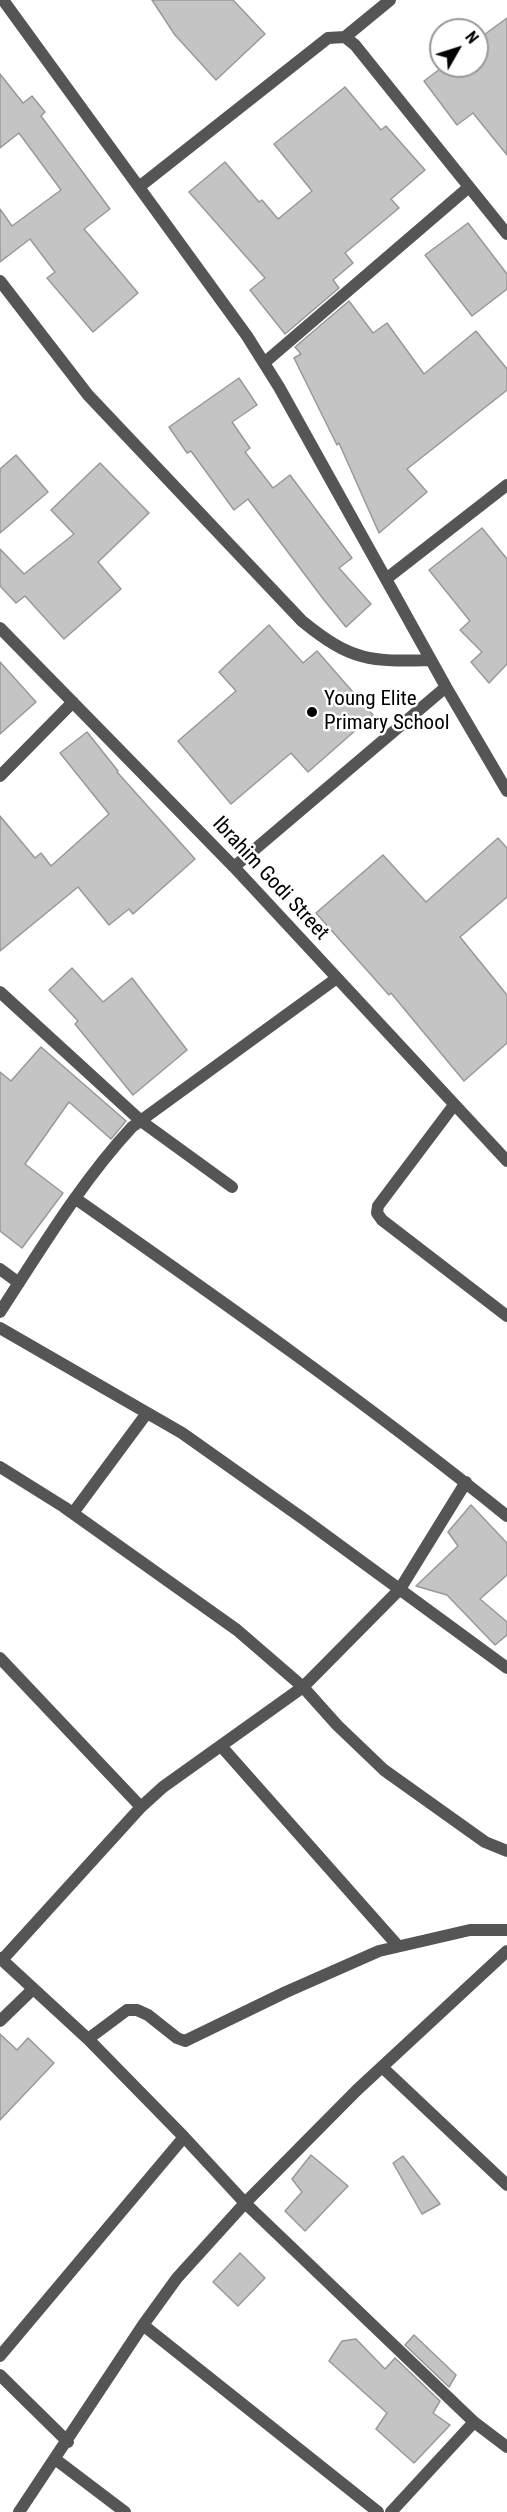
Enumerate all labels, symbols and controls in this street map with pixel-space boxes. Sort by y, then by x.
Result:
north arrow [429,18,489,78]
text: N [461,28,482,47]
place label: Young Elite Primary School [324,687,450,737]
marker: Young Elite Primary School [305,705,319,719]
street label: Ibrahim Godi Street [206,812,334,946]

